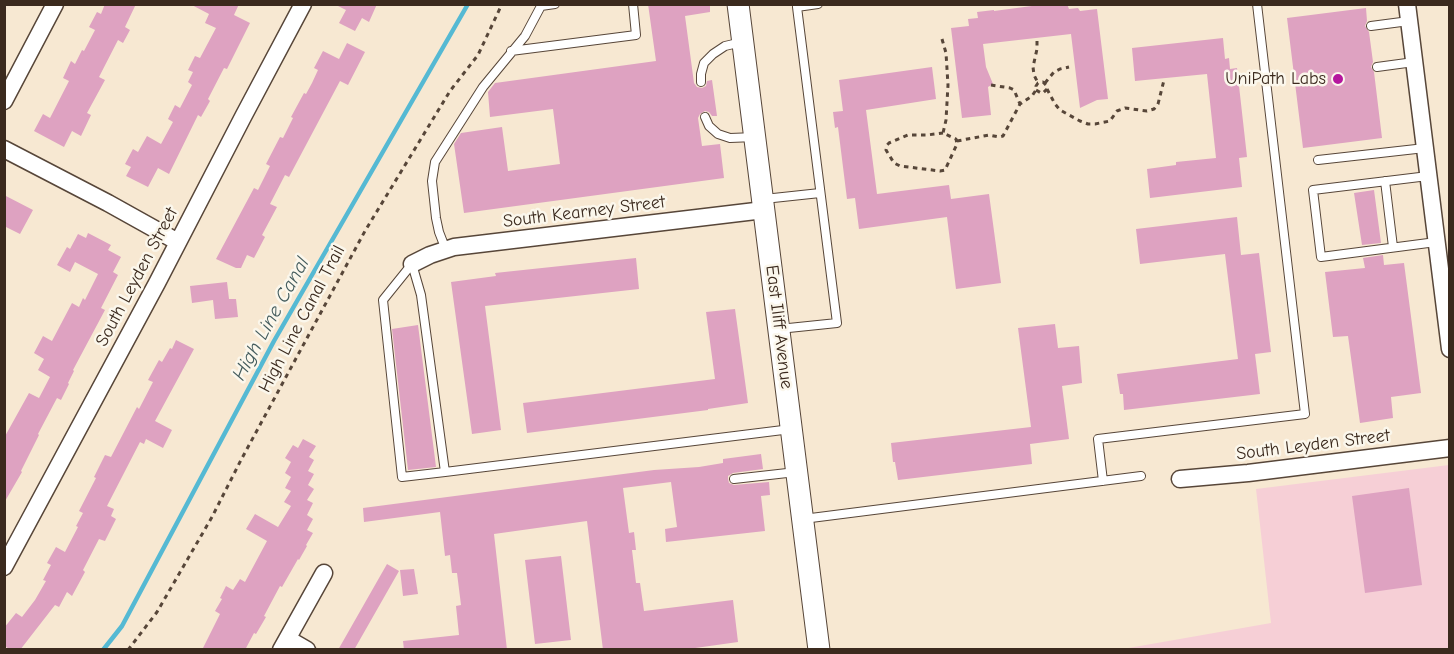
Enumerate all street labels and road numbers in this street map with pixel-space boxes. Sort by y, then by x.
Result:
street label: South Kearney Street [502,191,666,233]
street label: South Leyden Street [91,204,183,350]
street label: High Line Canal Trail [254,242,350,396]
street label: East Iliff Avenue [761,264,797,390]
street label: South Leyden Street [1235,425,1391,465]

